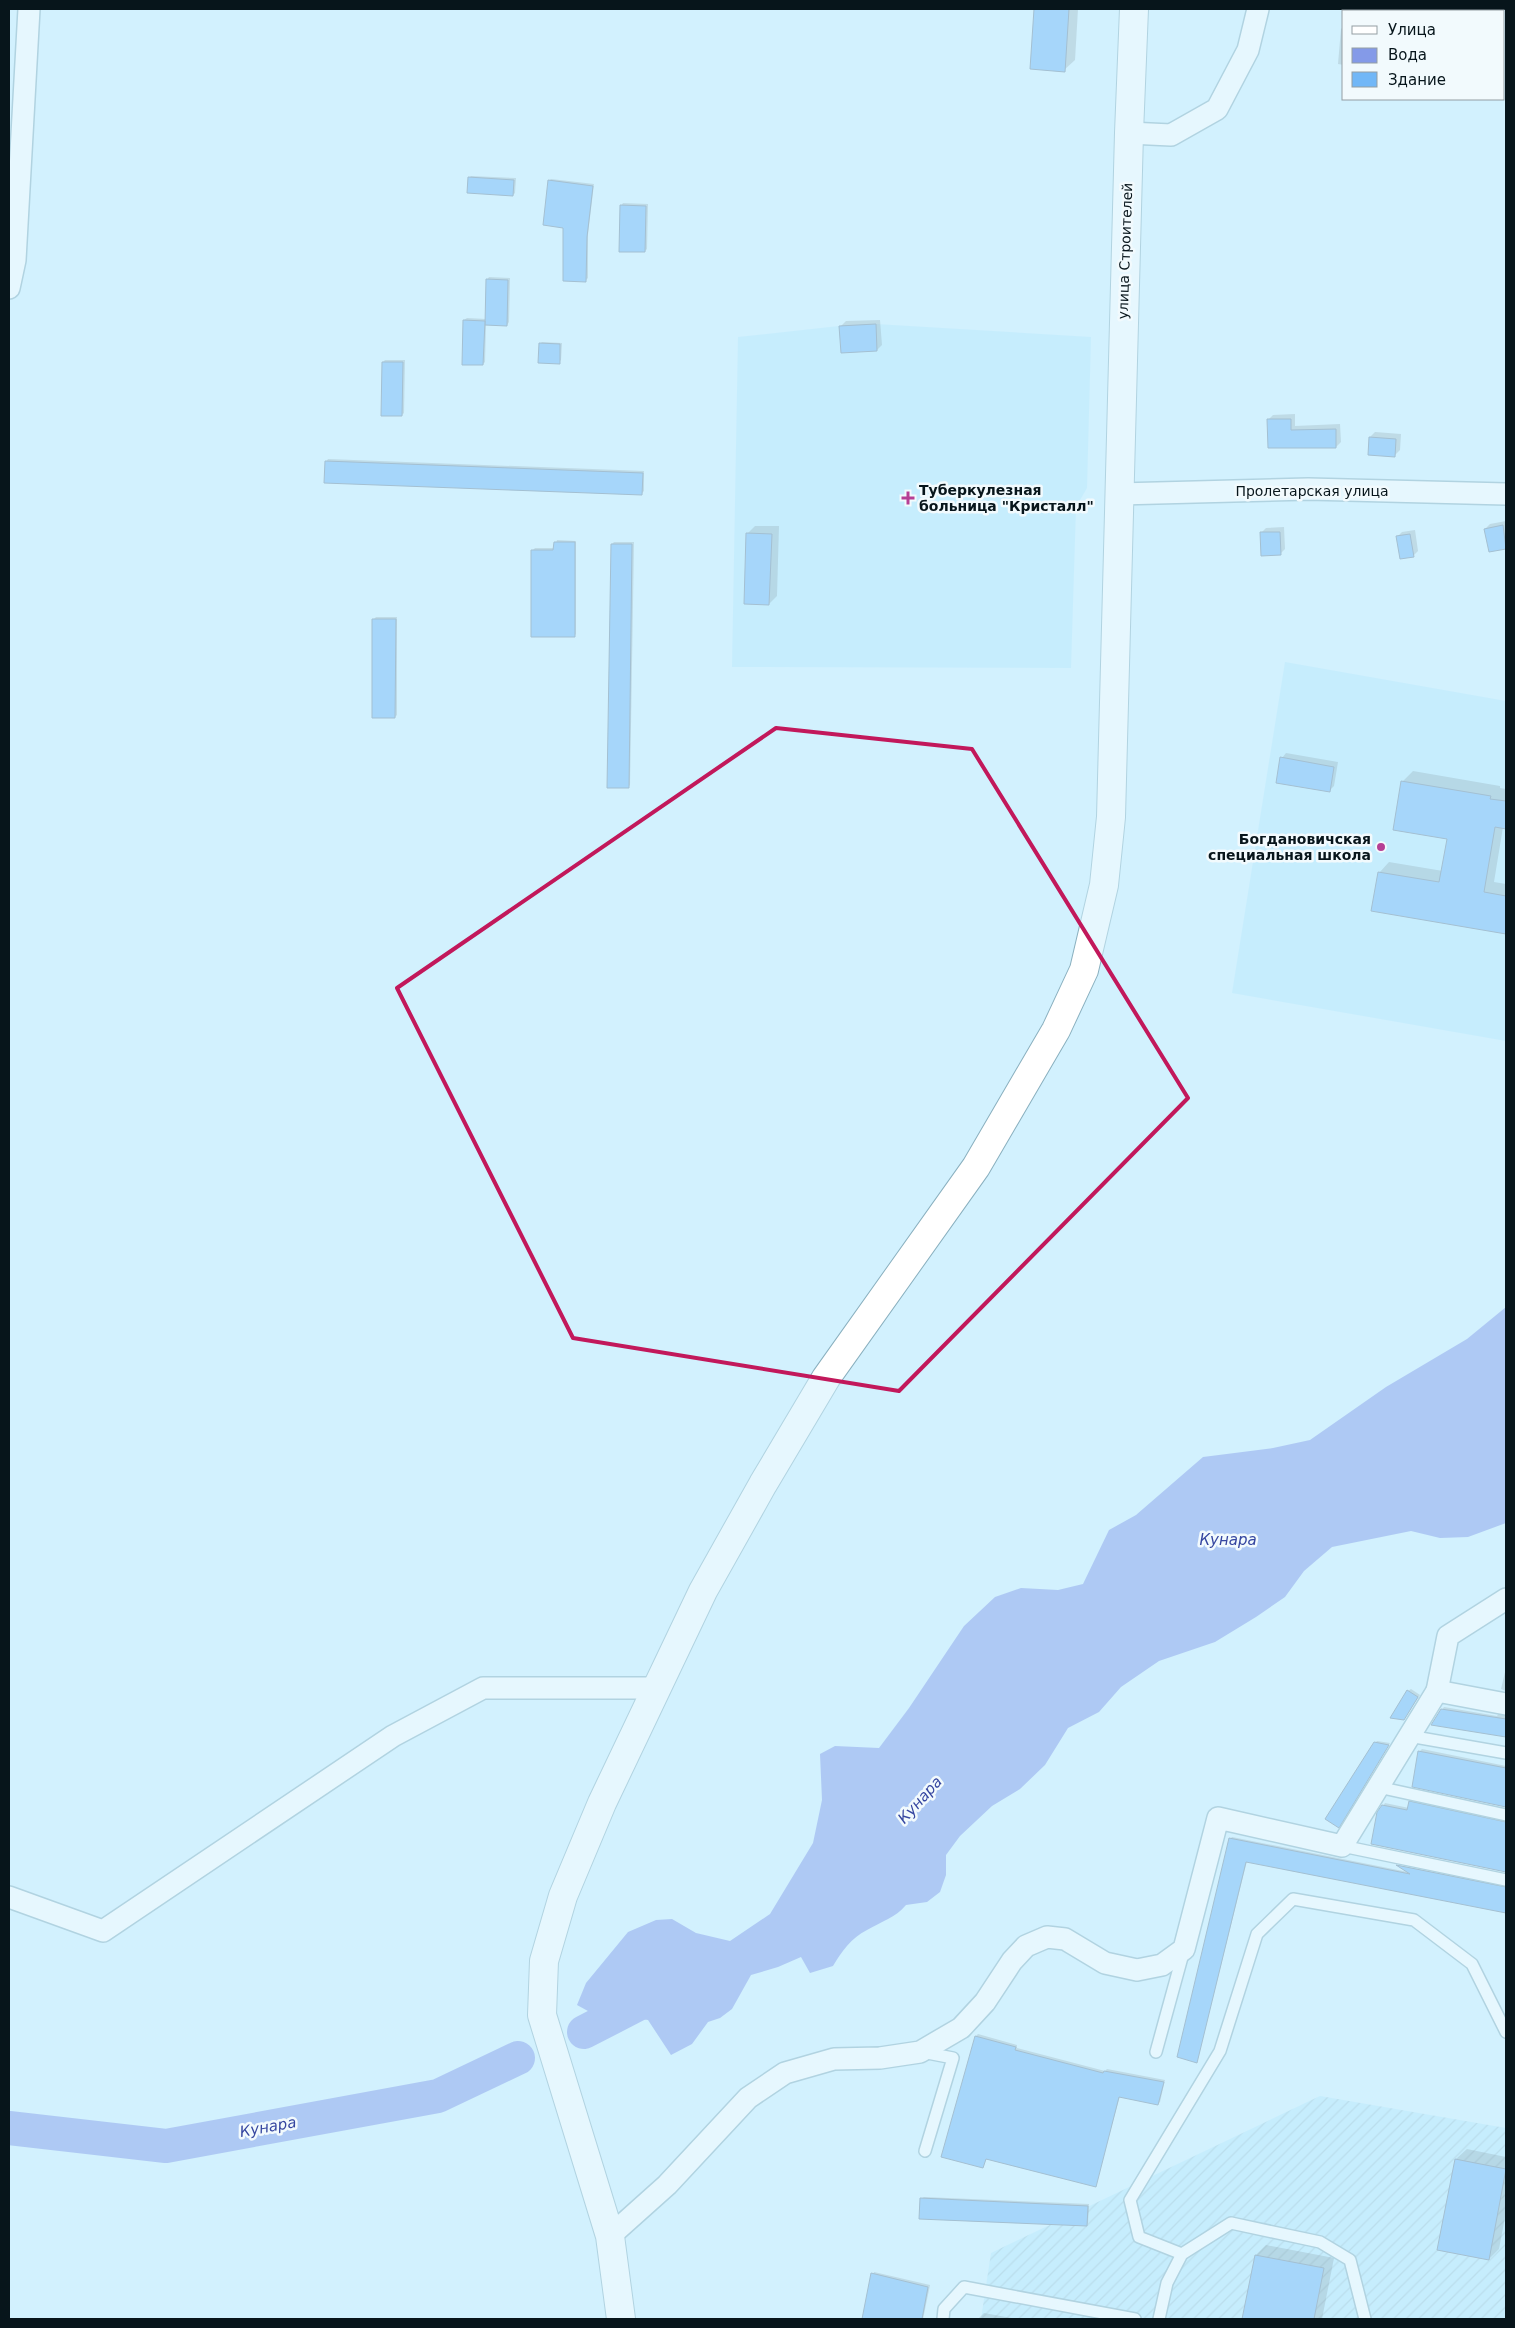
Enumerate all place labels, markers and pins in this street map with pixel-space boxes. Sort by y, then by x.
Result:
place label: Туберкулезная больница "Кристалл" [919,482,1094,514]
marker: Туберкулезная больница "Кристалл" [901,491,915,505]
place label: Богдановичская специальная школа [1208,831,1371,863]
marker: Богдановичская специальная школа [1375,841,1387,853]

